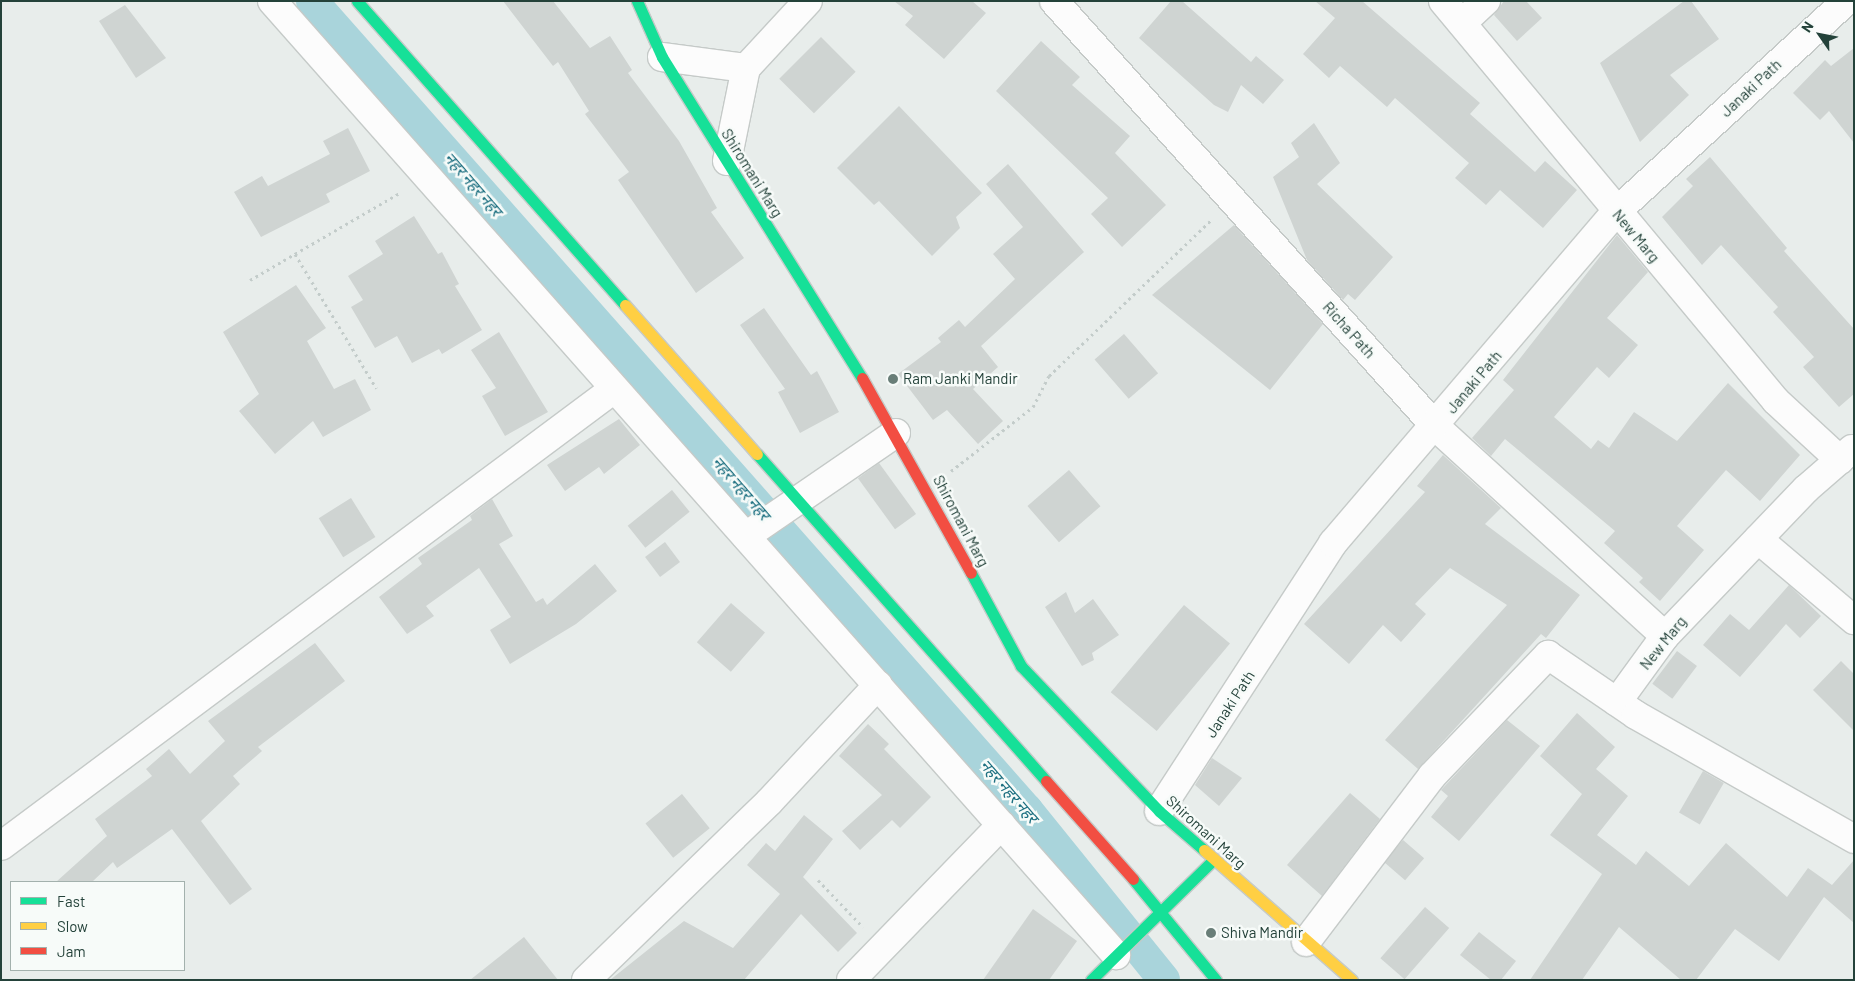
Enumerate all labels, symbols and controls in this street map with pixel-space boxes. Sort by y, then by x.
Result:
north arrow [1795,10,1845,60]
text: N [1797,18,1817,35]
street label: Janaki Path [1717,55,1785,121]
street label: Shiromani Marg [718,125,786,221]
water label: नहर नहर नहर [440,148,506,220]
street label: New Marg [1609,206,1663,266]
street label: Richa Path [1319,298,1379,362]
street label: Janaki Path [1443,347,1505,417]
place label: Ram Janki Mandir [903,370,1018,388]
marker: Ram Janki Mandir [887,373,899,385]
water label: नहर नहर नहर [708,452,774,524]
street label: Shiromani Marg [929,472,993,570]
street label: New Marg [1636,613,1690,673]
street label: Janaki Path [1202,667,1258,741]
water label: नहर नहर नहर [976,755,1042,827]
street label: Shiromani Marg [1162,792,1250,872]
legend [10,881,185,971]
text: Fast [57,892,85,910]
text: Slow [57,917,88,935]
place label: Shiva Mandir [1221,924,1303,942]
marker: Shiva Mandir [1205,927,1217,939]
text: Jam [57,942,86,960]

